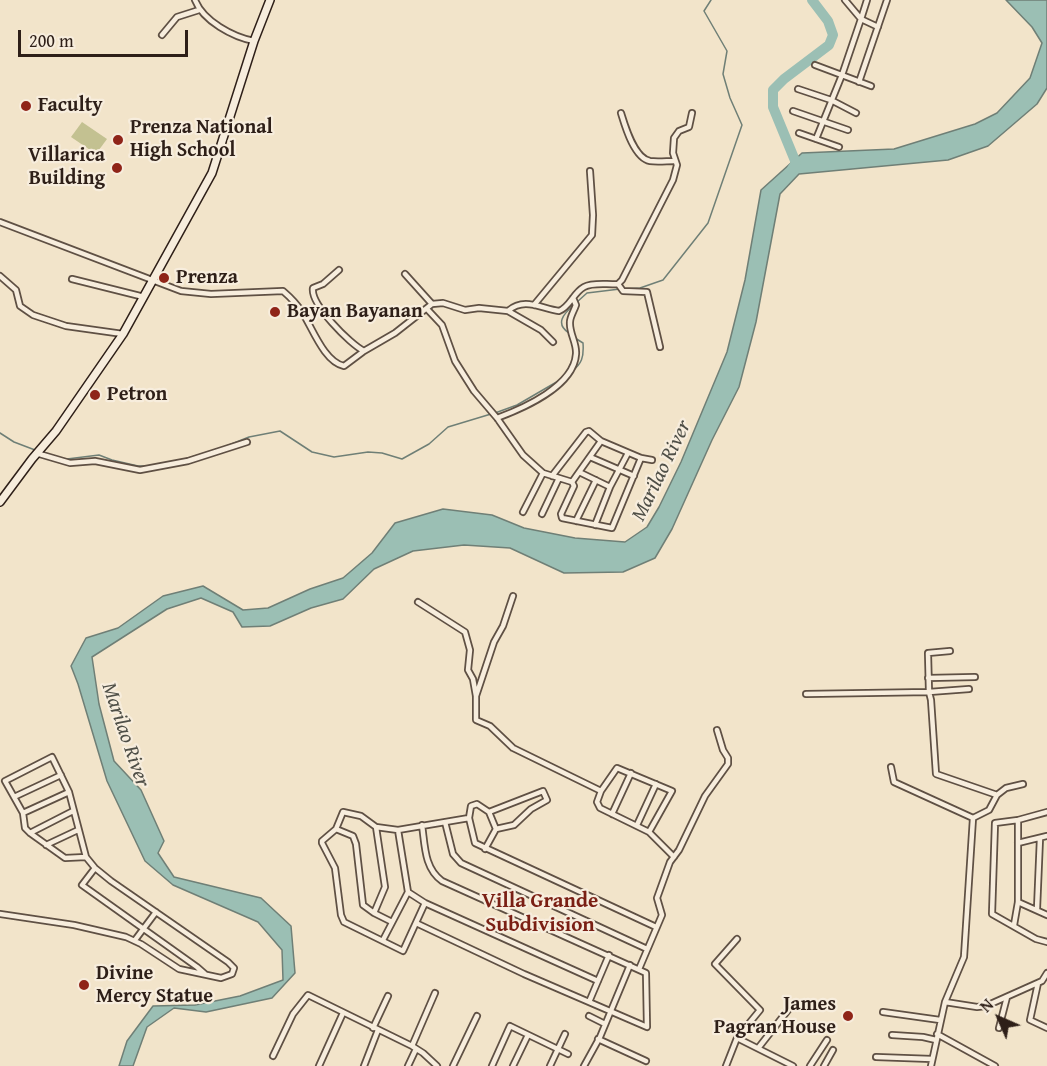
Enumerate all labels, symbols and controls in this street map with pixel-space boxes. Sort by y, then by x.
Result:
scale bar [21,18,190,56]
text: 200 m [29,27,74,54]
place label: Faculty [38,94,103,118]
marker: Faculty [19,99,33,113]
place label: Prenza National High School [130,116,273,163]
marker: Prenza National High School [111,133,125,147]
place label: Villarica Building [28,144,105,191]
marker: Villarica Building [110,161,124,175]
place label: Prenza [176,266,238,290]
marker: Prenza [157,271,171,285]
place label: Bayan Bayanan [287,300,423,324]
marker: Bayan Bayanan [268,305,282,319]
place label: Petron [107,383,167,407]
marker: Petron [88,388,102,402]
water label: Marilao River [627,416,697,526]
water label: Marilao River [95,679,155,791]
district label: Villa Grande Subdivision [482,889,598,939]
place label: Divine Mercy Statue [96,962,213,1009]
marker: Divine Mercy Statue [77,978,91,992]
north arrow [969,988,1029,1048]
place label: James Pagran House [714,993,836,1040]
text: N [974,993,999,1018]
marker: James Pagran House [841,1009,855,1023]

